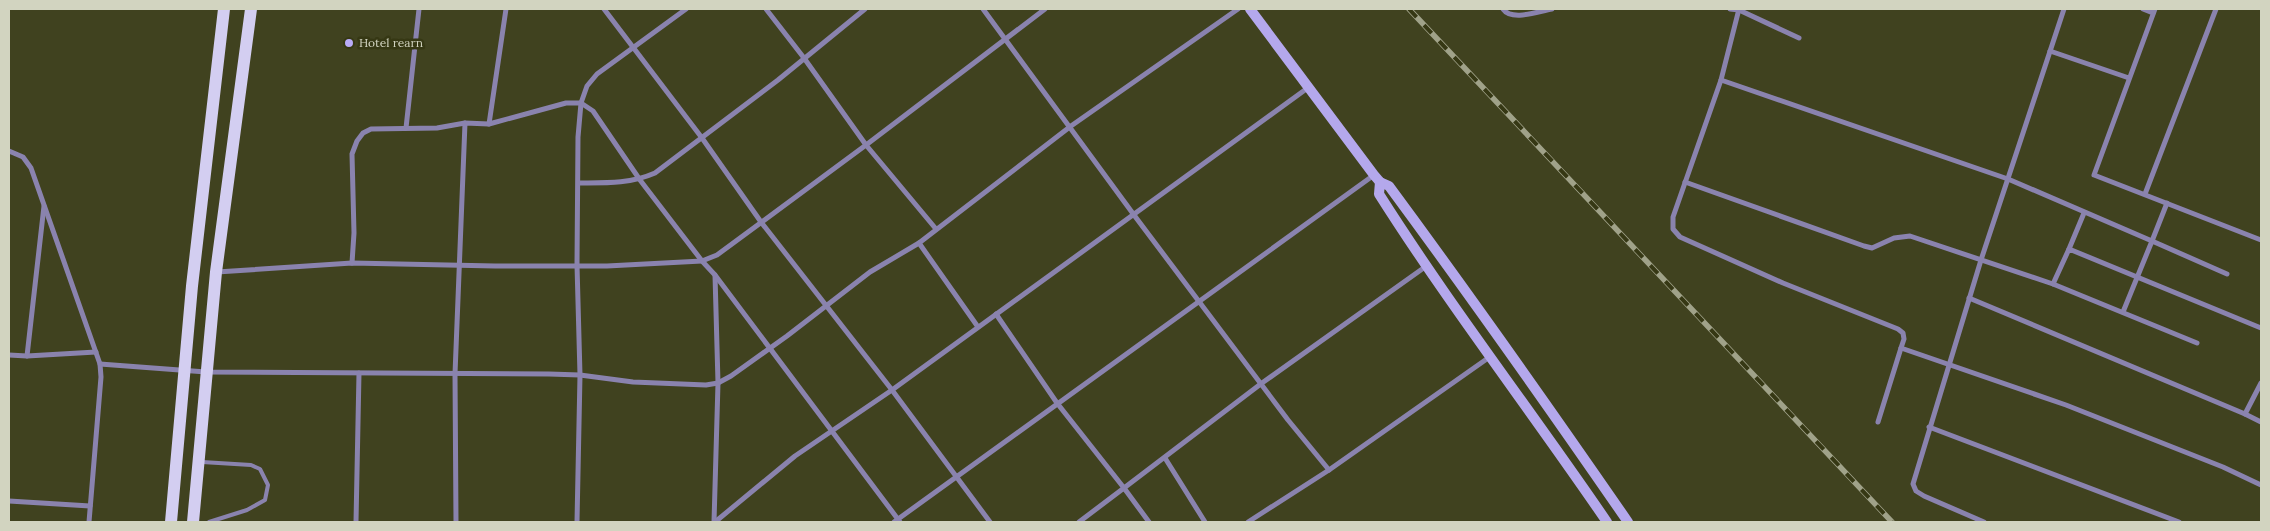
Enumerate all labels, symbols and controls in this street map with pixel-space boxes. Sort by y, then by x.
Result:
place label: Hotel rearn [359,35,423,50]
marker: Hotel rearn [343,37,355,49]

